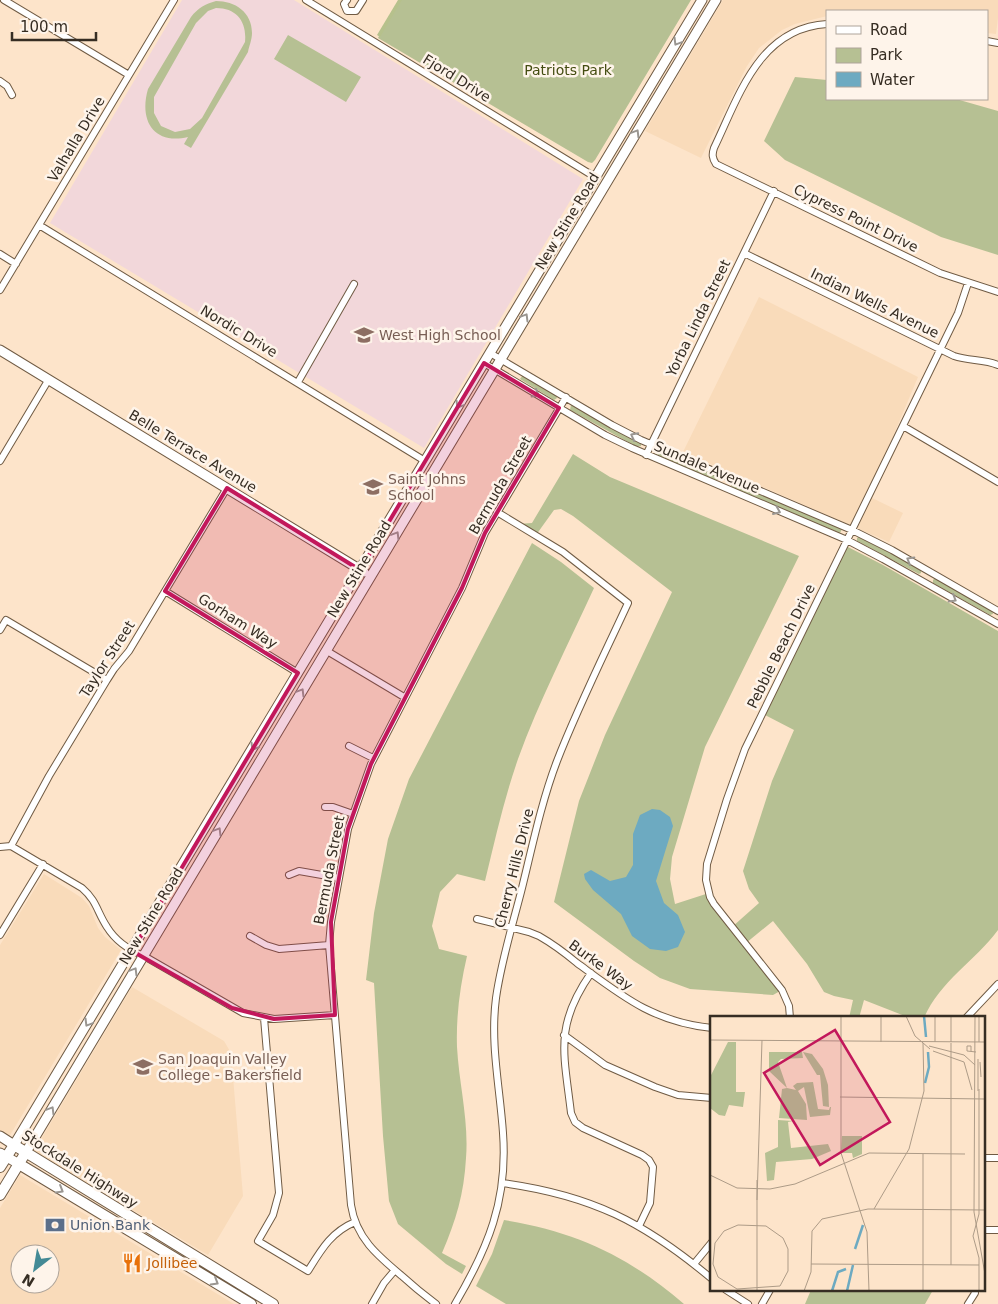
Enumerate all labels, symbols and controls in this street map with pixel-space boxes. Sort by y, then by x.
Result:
scale bar [12,10,96,42]
legend [826,10,988,100]
text: 100 m [20,18,68,36]
text: Road [870,21,908,39]
one-way arrow [673,36,683,45]
text: Park [870,46,903,64]
street label: Fjord Drive [420,51,494,105]
park label: Patriots Park [524,62,613,78]
text: Water [870,71,915,89]
street label: Valhalla Drive [44,94,108,184]
one-way arrow [630,129,640,138]
street label: New Stine Road [532,170,602,272]
street label: Cypress Point Drive [791,181,921,255]
street label: Yorba Linda Street [662,257,733,380]
street label: Indian Wells Avenue [808,265,942,341]
street label: Nordic Drive [198,302,280,360]
one-way arrow [519,314,529,323]
school or university icon: West High School [353,324,375,346]
place label: West High School [379,327,501,343]
one-way arrow [531,388,540,398]
one-way arrow [456,399,465,408]
street label: Belle Terrace Avenue [126,406,260,496]
one-way arrow [631,432,640,442]
street label: Bermuda Street [465,433,535,537]
street label: Sundale Avenue [652,438,762,496]
place label: Saint Johns School [388,471,466,503]
school or university icon: Saint Johns School [362,476,384,498]
one-way arrow [772,504,781,515]
street label: New Stine Road [324,518,394,620]
one-way arrow [389,531,399,540]
one-way arrow [906,557,915,567]
street label: Pebble Beach Drive [744,581,818,711]
street label: Gorham Way [195,590,281,652]
one-way arrow [948,593,957,603]
street label: Taylor Street [76,617,138,701]
one-way arrow [294,688,304,697]
one-way arrow [251,741,261,750]
street label: Cherry Hills Drive [491,807,537,929]
street label: Bermuda Street [311,814,348,926]
one-way arrow [211,828,221,837]
street label: New Stine Road [116,865,186,967]
street label: Burke Way [566,937,636,993]
one-way arrow [128,967,138,976]
inset map [710,1016,986,1292]
one-way arrow [85,1017,95,1026]
place label: San Joaquin Valley College - Bakersfield [158,1051,302,1083]
school or university icon: San Joaquin Valley College - Bakersfield [132,1056,154,1078]
one-way arrow [45,1107,55,1116]
street label: Stockdale Highway [19,1127,141,1211]
one-way arrow [55,1183,64,1193]
bank icon: Union Bank [44,1214,66,1236]
place label: Union Bank [70,1217,151,1233]
north arrow [10,1244,60,1294]
restaurant icon: Jollibee [121,1252,143,1274]
place label: Jollibee [146,1255,197,1271]
text: N [19,1270,37,1290]
one-way arrow [209,1276,218,1286]

